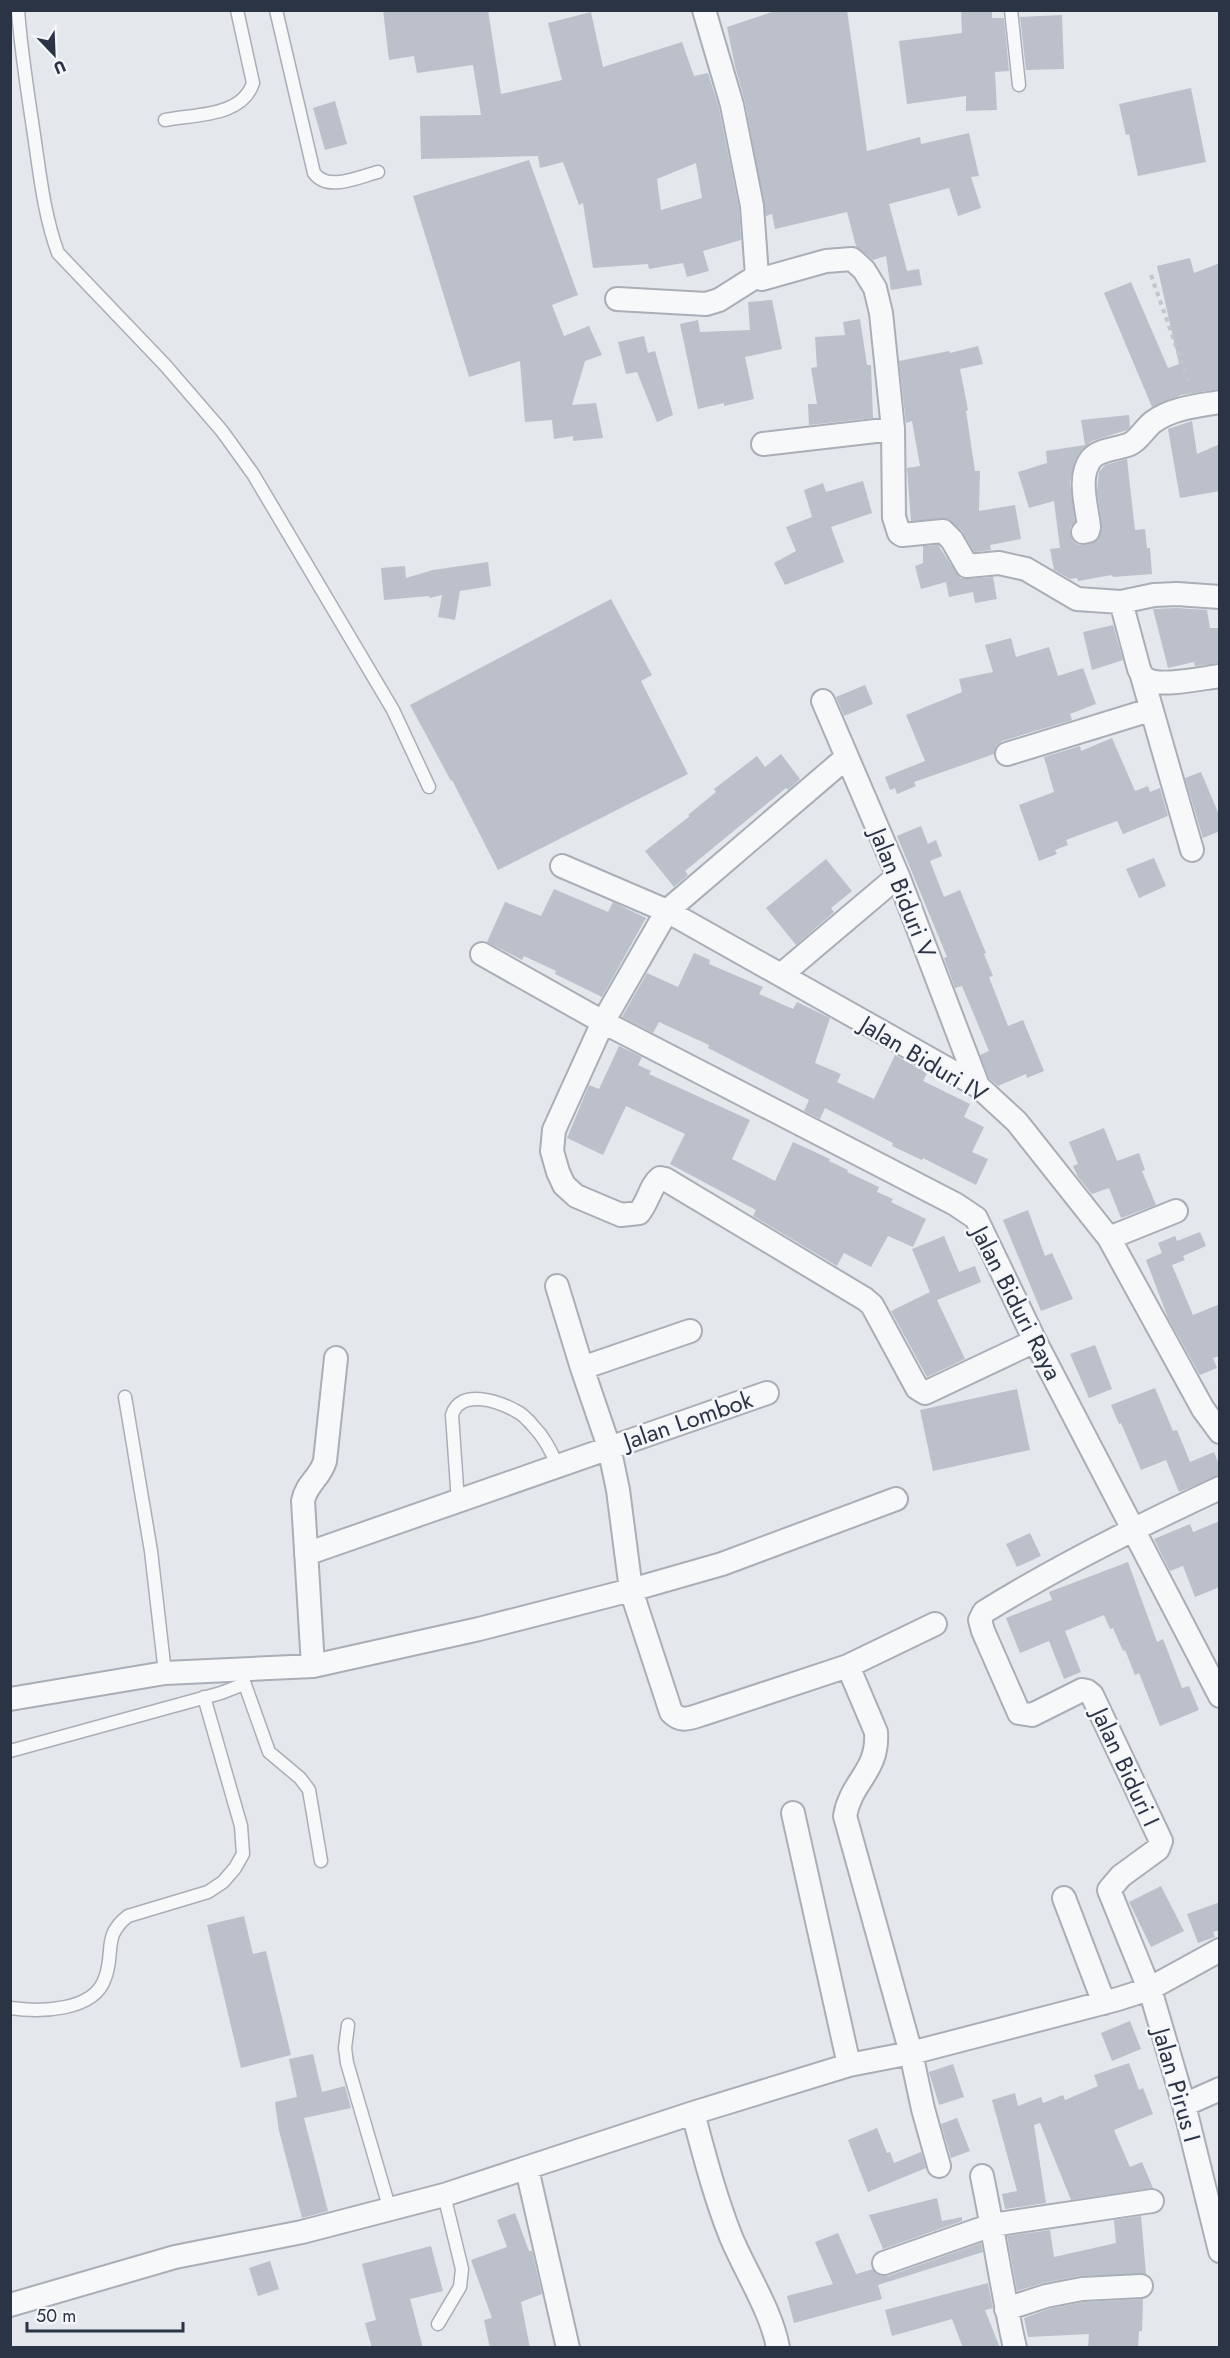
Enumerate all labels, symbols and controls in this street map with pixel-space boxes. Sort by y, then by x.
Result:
north arrow [24,24,84,84]
text: U [50,55,69,80]
street label: Jalan Biduri V [860,820,945,963]
street label: Jalan Biduri IV [851,1006,995,1111]
street label: Jalan Biduri Raya [962,1217,1071,1386]
street label: Jalan Lombok [616,1381,758,1459]
street label: Jalan Biduri I [1082,1699,1169,1832]
street label: Jalan Pirus I [1143,2021,1210,2146]
scale bar [27,2295,183,2333]
text: 50 m [36,2303,76,2329]

